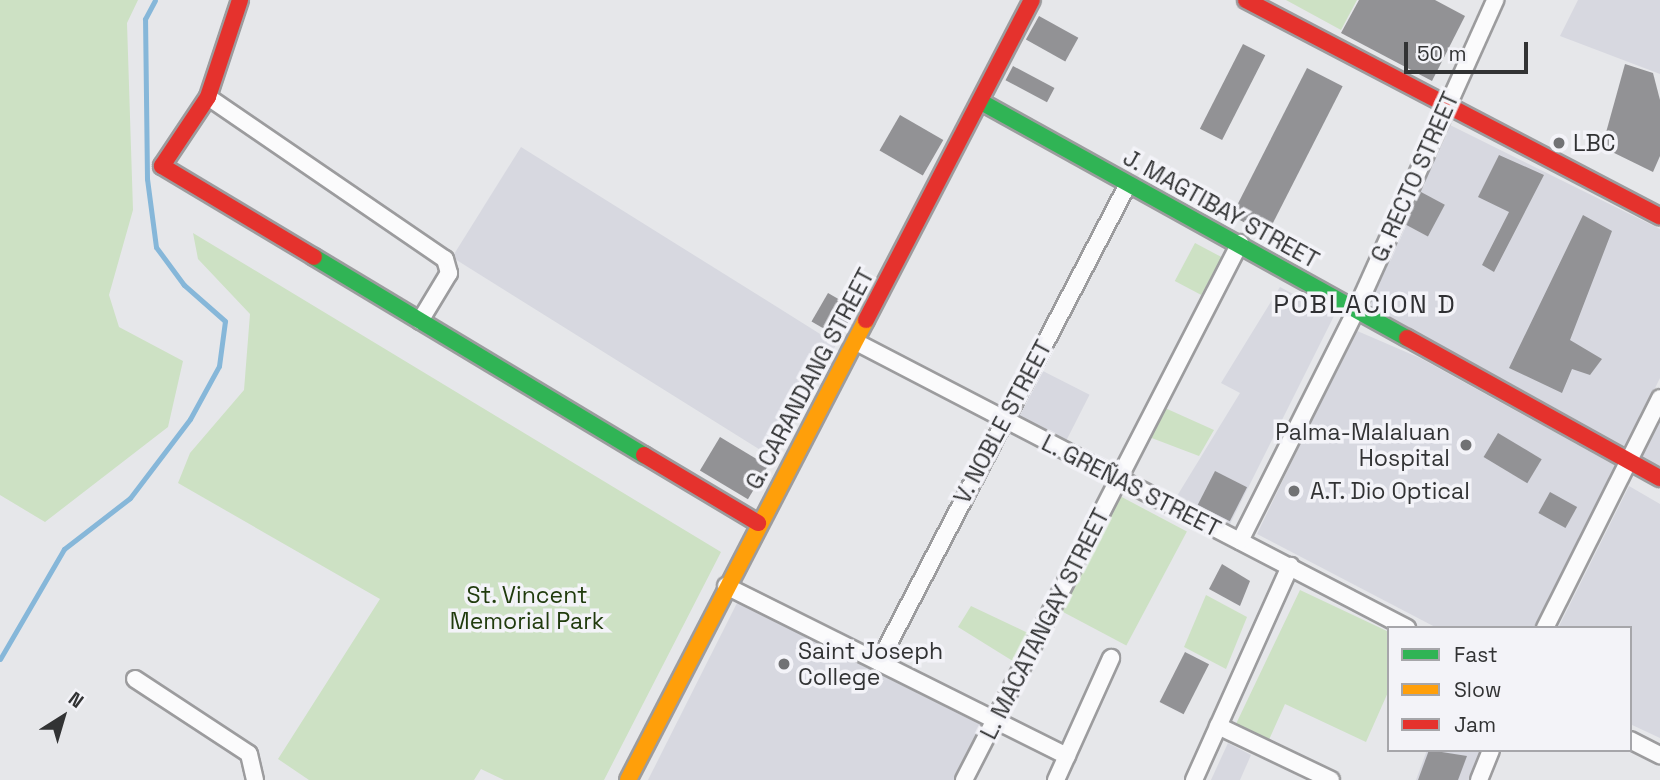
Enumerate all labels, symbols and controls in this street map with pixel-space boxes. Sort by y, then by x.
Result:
scale bar [1408,28,1532,72]
text: 50 m [1417,40,1467,67]
street label: G. RECTO STREET [1365,87,1465,267]
place label: LBC [1573,129,1616,157]
marker: LBC [1551,135,1567,151]
street label: J. MAGTIBAY STREET [1118,143,1324,275]
street label: G. CARANDANG STREET [740,263,880,495]
district label: POBLACION D [1275,289,1455,321]
street label: V. NOBLE STREET [948,335,1058,509]
place label: Palma-Malaluan Hospital [1275,418,1450,472]
street label: L. GREÑAS STREET [1037,429,1225,543]
marker: Palma-Malaluan Hospital [1456,435,1476,455]
place label: A.T. Dio Optical [1310,477,1471,505]
marker: A.T. Dio Optical [1284,481,1304,501]
street label: L. MACATANGAY STREET [975,504,1115,744]
park label: St. Vincent Memorial Park [450,581,604,635]
legend [1387,626,1632,752]
place label: Saint Joseph College [798,637,943,691]
text: Fast [1454,641,1498,668]
marker: Saint Joseph College [776,656,792,672]
text: Slow [1454,676,1502,703]
north arrow [28,682,98,752]
text: N [63,686,89,714]
text: Jam [1454,711,1496,738]

